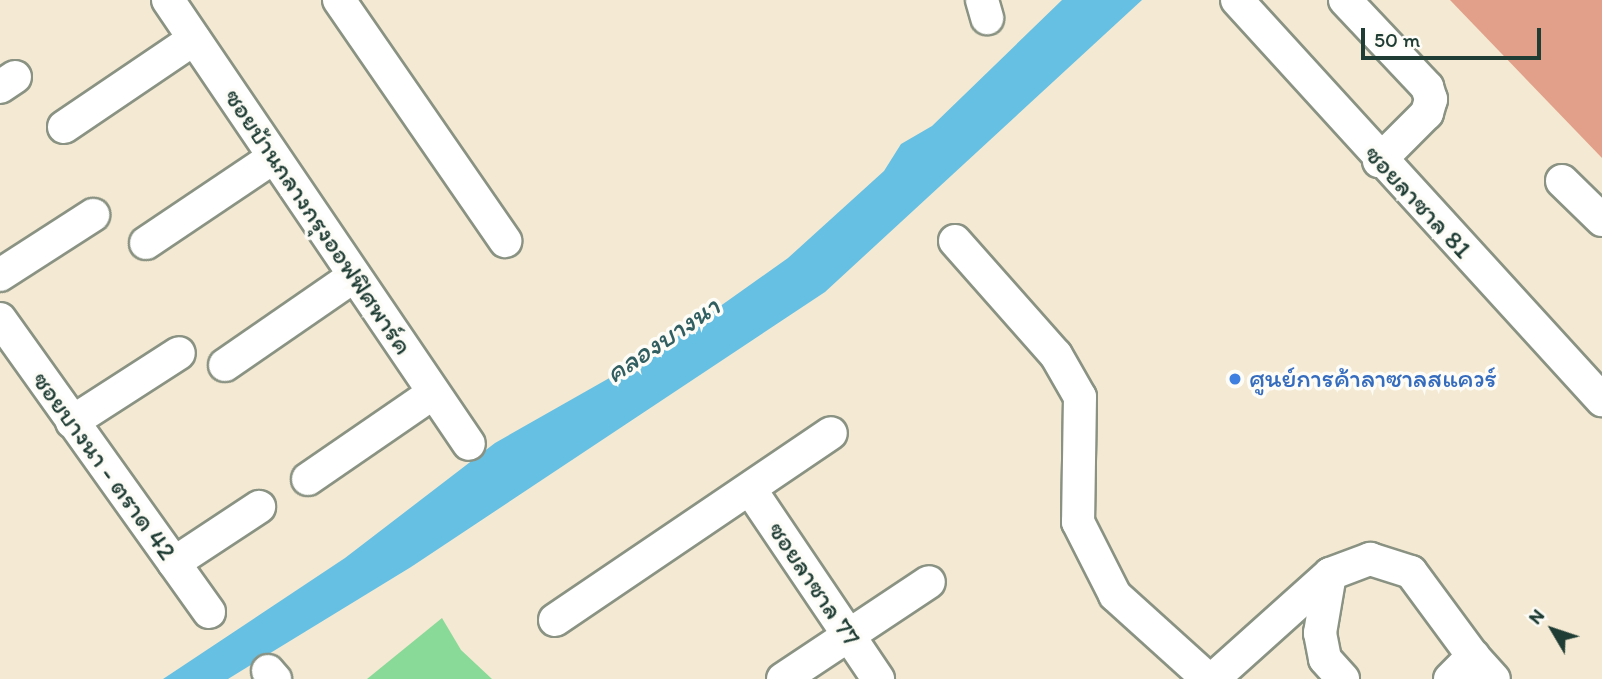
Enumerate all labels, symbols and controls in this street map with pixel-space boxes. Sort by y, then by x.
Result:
scale bar [1364,14,1544,58]
text: 50 m [1374,27,1420,52]
street label: ซอยบ้านกลางกรุงออฟฟิศพาร์ค [217,83,419,361]
street label: ซอยลาซาล 81 [1358,139,1478,265]
water label: คลองบางนา [598,289,726,389]
place label: ศูนย์การค้าลาซาลสแควร์ [1249,363,1497,395]
street label: ซอยบางนา - ตราด 42 [25,366,183,566]
marker: ศูนย์การค้าลาซาลสแควร์ [1227,371,1243,387]
street label: ซอยลาซาล 77 [761,516,867,652]
north arrow [1518,595,1588,665]
text: N [1523,604,1549,629]

